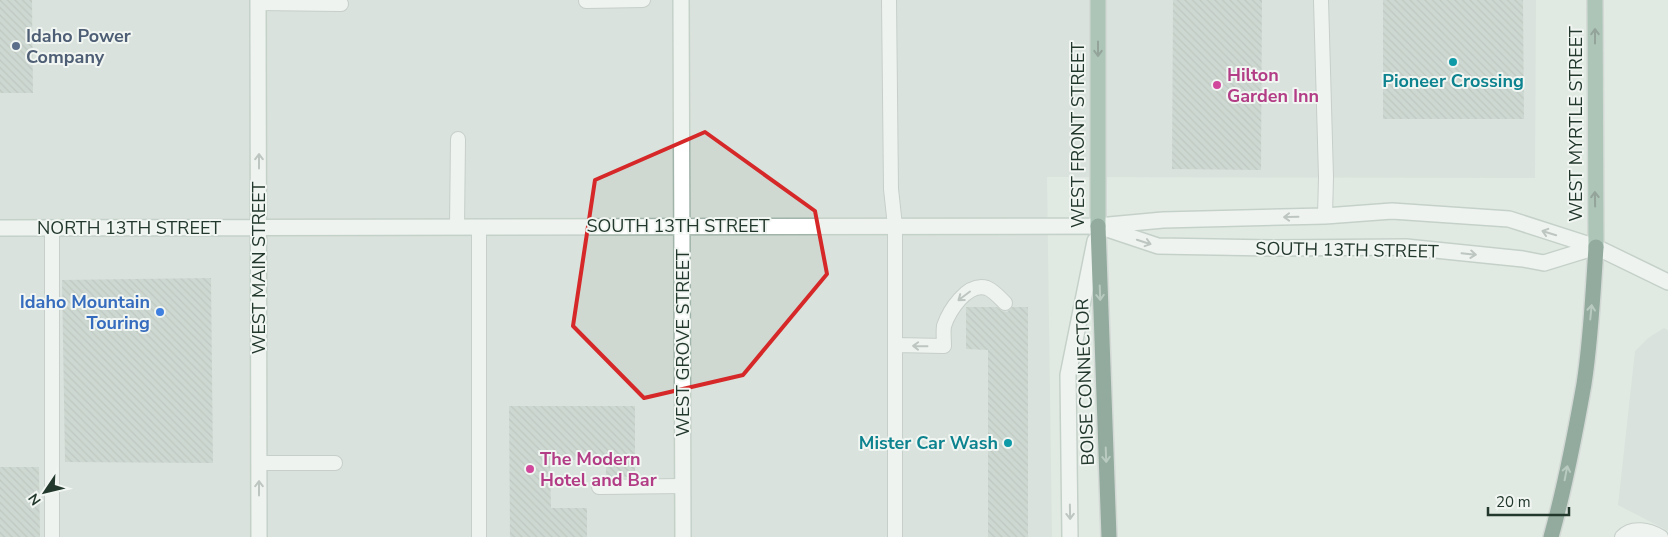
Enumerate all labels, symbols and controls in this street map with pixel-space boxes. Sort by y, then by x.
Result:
place label: Idaho Power Company [26,24,131,69]
street label: WEST MYRTLE STREET [1564,26,1588,222]
one-way arrow [1590,28,1600,44]
marker: Idaho Power Company [10,40,22,52]
one-way arrow [1093,40,1103,56]
street label: WEST FRONT STREET [1066,42,1090,228]
marker: Pioneer Crossing [1447,56,1459,68]
place label: Hilton Garden Inn [1227,63,1319,108]
place label: Pioneer Crossing [1382,69,1524,93]
marker: Hilton Garden Inn [1211,79,1223,91]
one-way arrow [254,154,264,170]
street label: WEST MAIN STREET [247,181,271,354]
one-way arrow [1590,191,1600,207]
one-way arrow [1283,212,1300,222]
street label: SOUTH 13TH STREET [586,214,770,238]
street label: NORTH 13TH STREET [37,216,221,240]
one-way arrow [1542,228,1558,238]
street label: SOUTH 13TH STREET [1255,236,1439,264]
one-way arrow [1136,238,1152,247]
street label: WEST GROVE STREET [671,249,695,437]
one-way arrow [1460,249,1476,258]
one-way arrow [1096,284,1105,300]
place label: Idaho Mountain Touring [20,290,150,335]
one-way arrow [958,290,971,301]
street label: BOISE CONNECTOR [1070,298,1100,466]
one-way arrow [1586,304,1596,320]
marker: Idaho Mountain Touring [154,306,166,318]
one-way arrow [912,341,928,351]
place label: Mister Car Wash [859,431,998,455]
marker: Mister Car Wash [1002,437,1014,449]
place label: The Modern Hotel and Bar [540,447,657,492]
one-way arrow [1102,447,1111,463]
marker: The Modern Hotel and Bar [524,463,536,475]
one-way arrow [1562,465,1572,481]
north arrow [20,467,70,517]
one-way arrow [254,481,264,497]
scale bar [1488,484,1569,516]
text: N [24,489,46,509]
text: 20 m [1496,492,1531,512]
one-way arrow [1065,503,1075,519]

